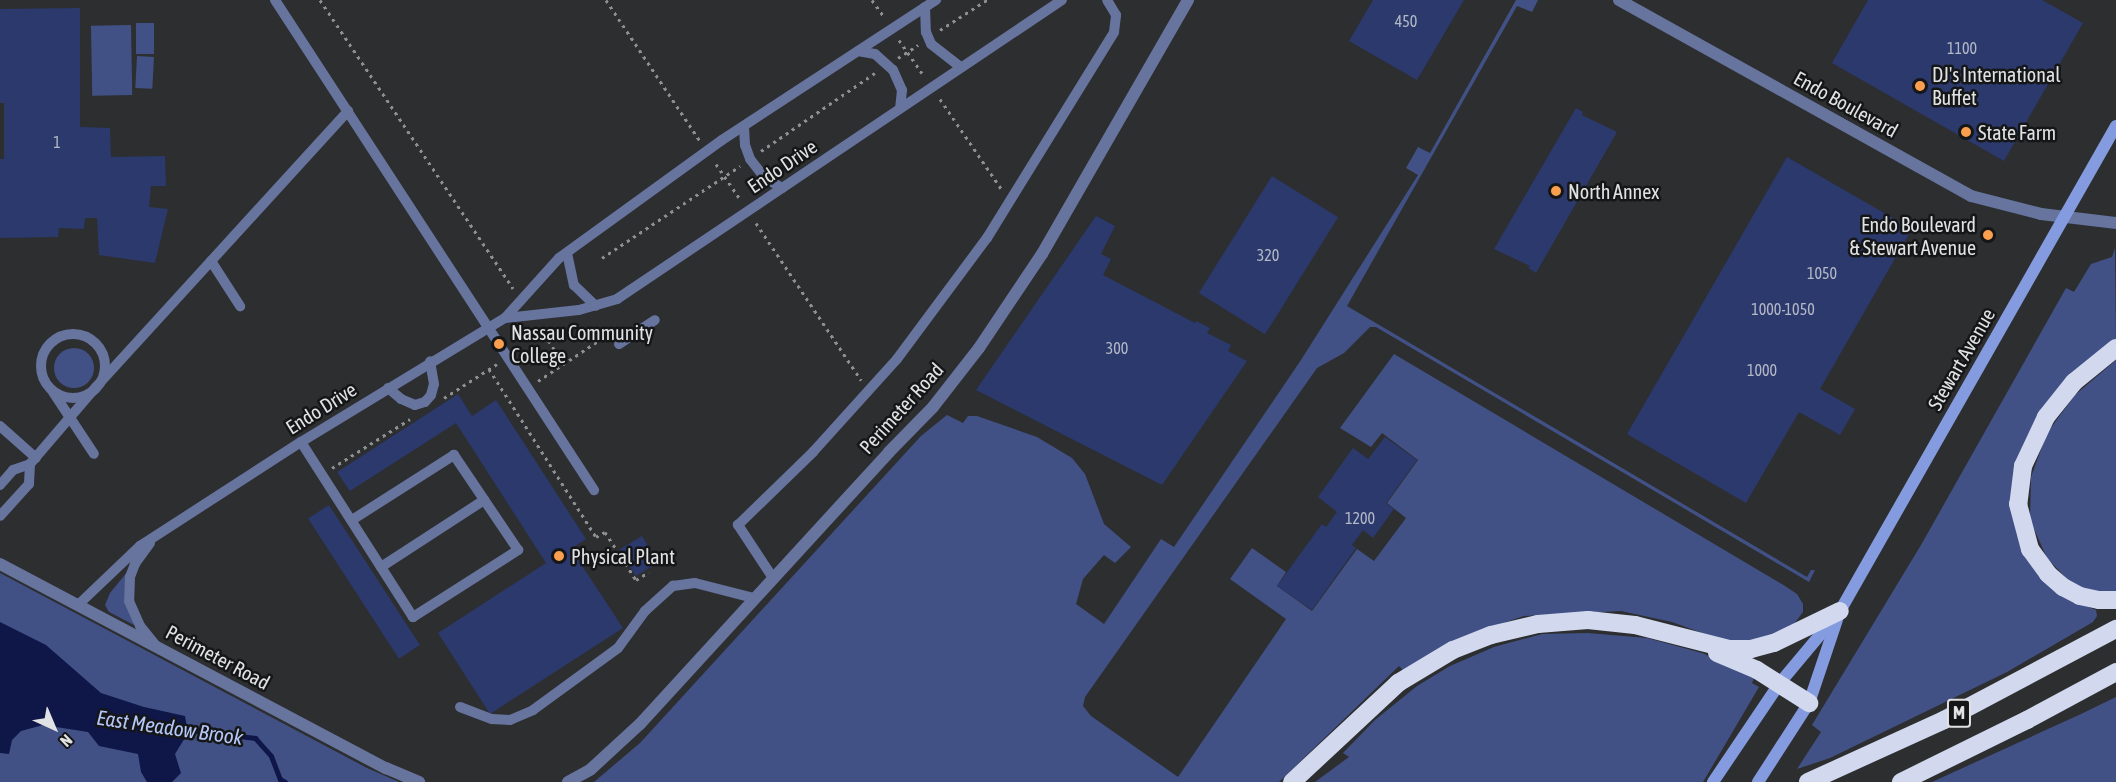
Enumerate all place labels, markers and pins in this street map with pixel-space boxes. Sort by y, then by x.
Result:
place label: DJ's International Buffet [1932,62,2060,109]
marker: DJ's International Buffet [1913,79,1927,93]
place label: State Farm [1978,120,2056,144]
marker: State Farm [1959,125,1973,139]
place label: North Annex [1568,179,1659,203]
marker: North Annex [1549,184,1563,198]
place label: Endo Boulevard & Stewart Avenue [1849,212,1976,259]
marker: Endo Boulevard & Stewart Avenue [1981,228,1995,242]
place label: Nassau Community College [511,320,653,367]
marker: Nassau Community College [492,337,506,351]
place label: Physical Plant [571,544,675,568]
marker: Physical Plant [552,549,566,563]

